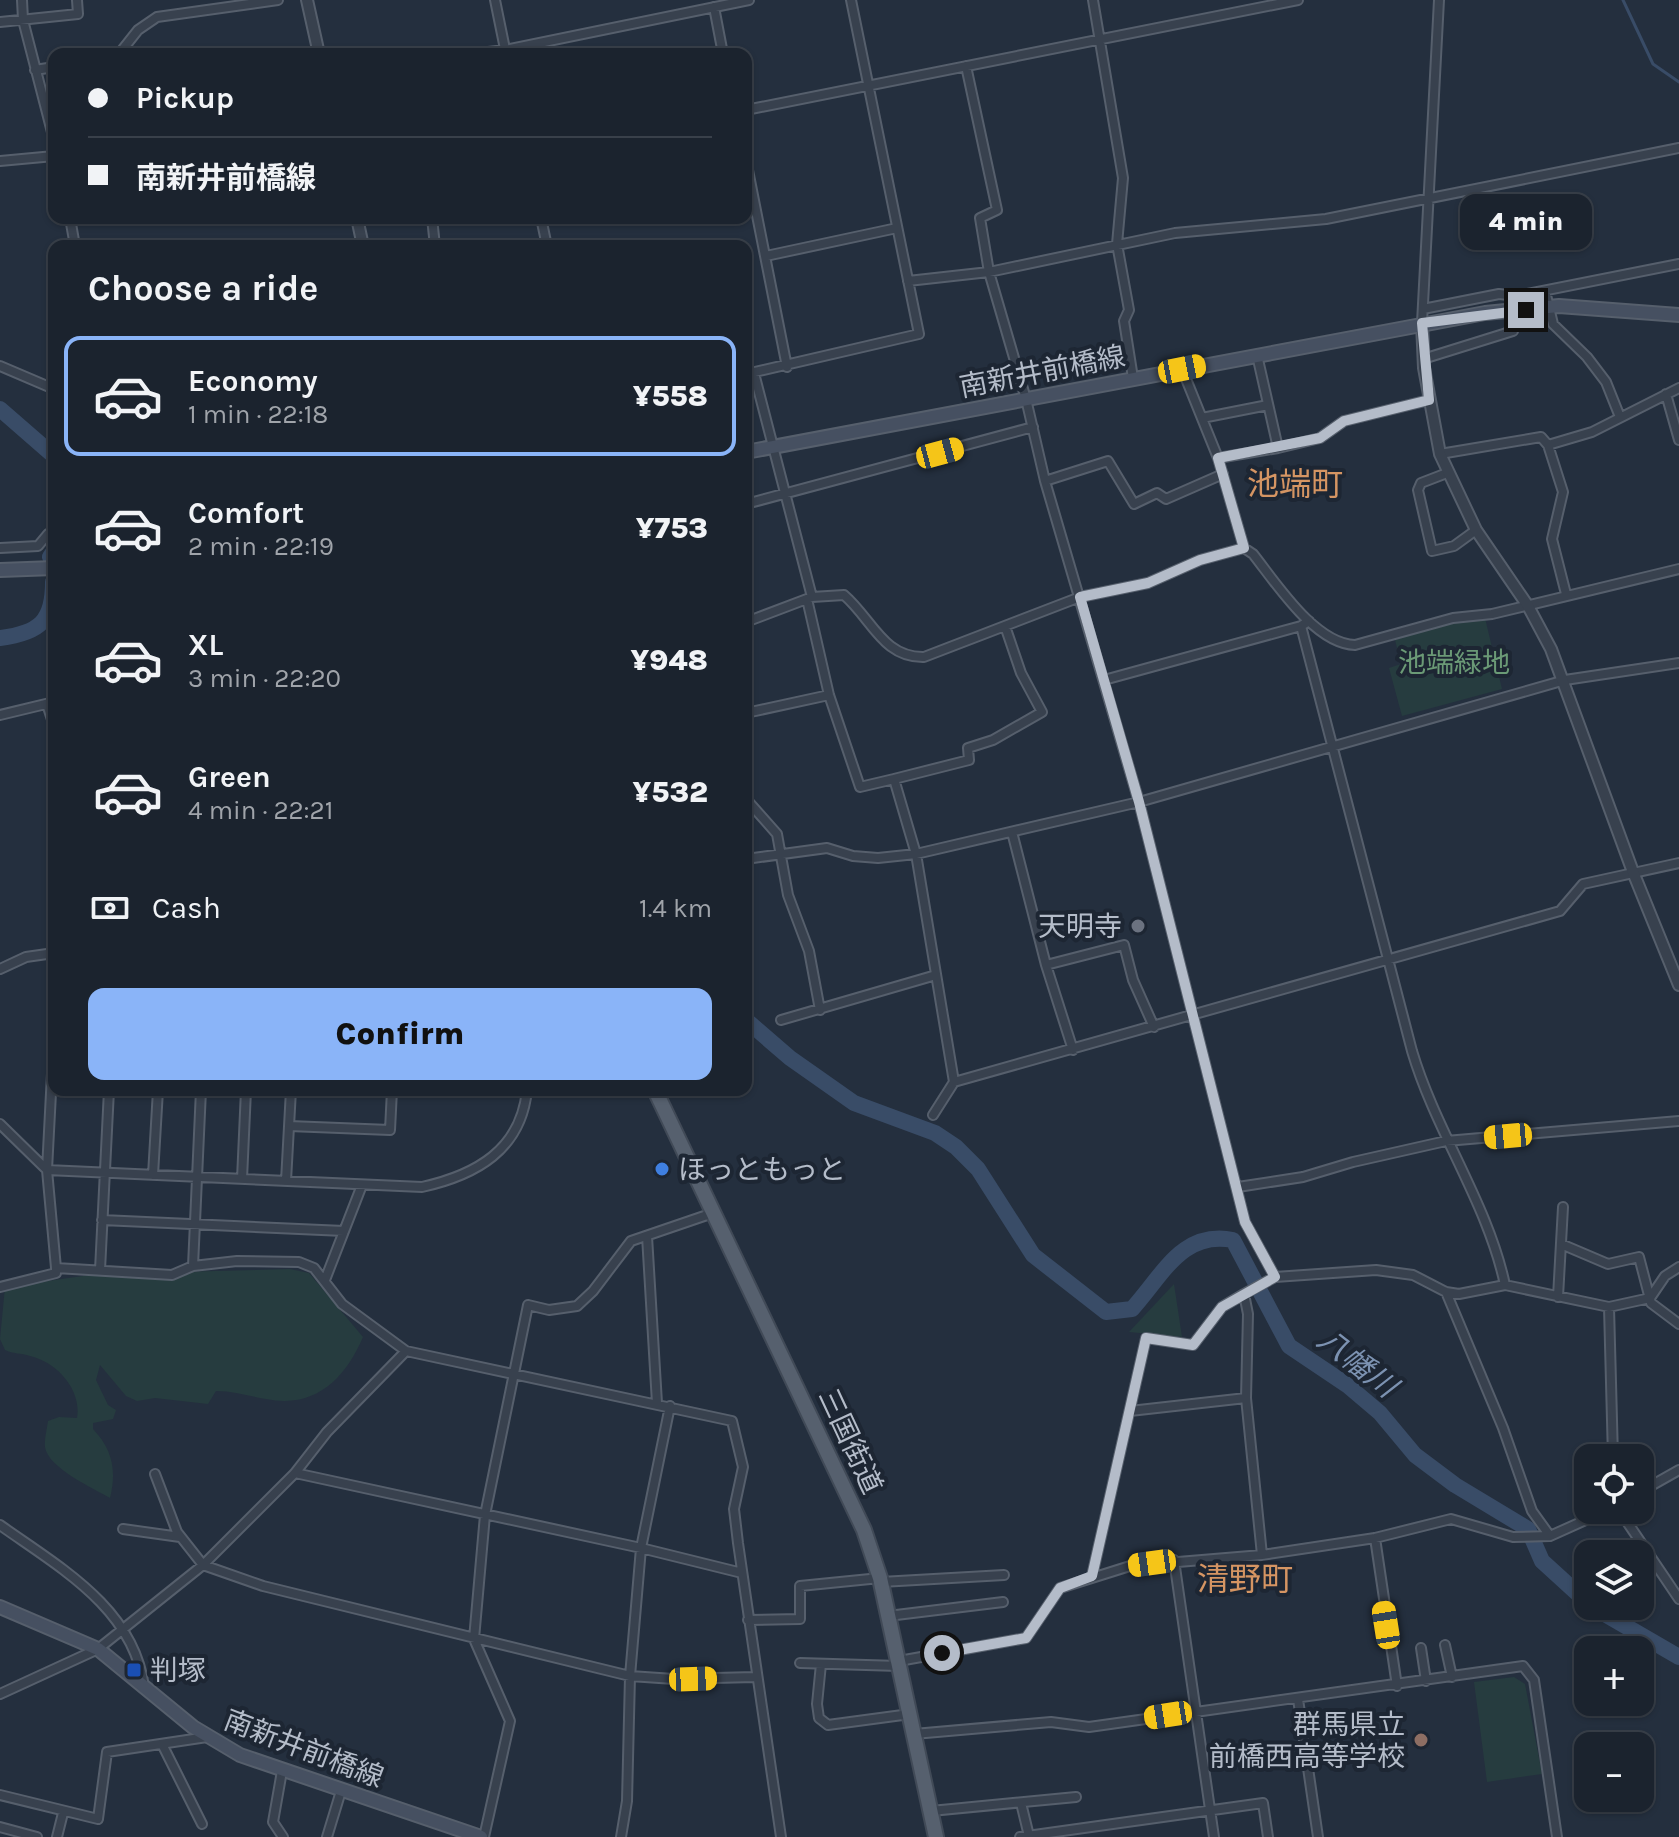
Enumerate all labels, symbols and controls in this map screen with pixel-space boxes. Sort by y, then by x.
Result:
text: Pickup [136,80,234,116]
text: 南新井前橋線 [136,160,316,196]
callout: 4 min [1460,194,1592,250]
text: 4 min [1489,206,1563,237]
text: Choose a ride [88,267,318,309]
route end [1508,292,1544,328]
street label: 南新井前橋線 [956,339,1128,404]
car [1156,353,1208,385]
icon: car [92,360,164,432]
text: Economy [188,363,318,399]
text: ¥558 [633,378,708,414]
text: 1 min · 22:18 [188,399,328,430]
car [914,435,966,471]
district label: 池端町 [1247,466,1343,503]
icon: car [92,492,164,564]
text: Comfort [188,495,304,531]
text: ¥753 [636,510,708,546]
text: 2 min · 22:19 [188,531,334,562]
icon: car [92,624,164,696]
text: XL [188,627,223,663]
text: ¥948 [631,642,708,678]
park label: 池端緑地 [1398,646,1510,679]
text: 3 min · 22:20 [188,663,341,694]
icon: car [92,756,164,828]
text: Green [188,759,271,795]
text: ¥532 [633,774,708,810]
text: 4 min · 22:21 [188,795,333,826]
icon: cash [88,886,132,930]
text: Cash [152,890,221,926]
text: 1.4 km [639,893,712,924]
place label: 天明寺 [1038,910,1122,943]
marker: 天明寺 [1129,917,1147,935]
button: Confirm [88,988,712,1080]
car [1483,1122,1533,1150]
place label: ほっともっと [678,1153,846,1186]
marker: ほっともっと [653,1160,671,1178]
water label: 八幡川 [1310,1321,1406,1407]
street label: 三国街道 [812,1383,889,1499]
map controls [1574,1444,1654,1812]
button: locate [1574,1444,1654,1524]
button: layers [1574,1540,1654,1620]
car [1127,1548,1177,1578]
district label: 清野町 [1197,1561,1293,1598]
car [1370,1599,1402,1651]
route start [924,1635,960,1671]
button: + [1574,1636,1654,1716]
place label: 判塚 [150,1654,206,1687]
marker: 判塚 [125,1661,143,1679]
car [669,1666,717,1692]
car [1142,1699,1194,1731]
street label: 南新井前橋線 [219,1703,388,1794]
place label: 群馬県立 前橋西高等学校 [1209,1708,1405,1773]
marker: 群馬県立 前橋西高等学校 [1412,1731,1430,1749]
button: − [1574,1732,1654,1812]

